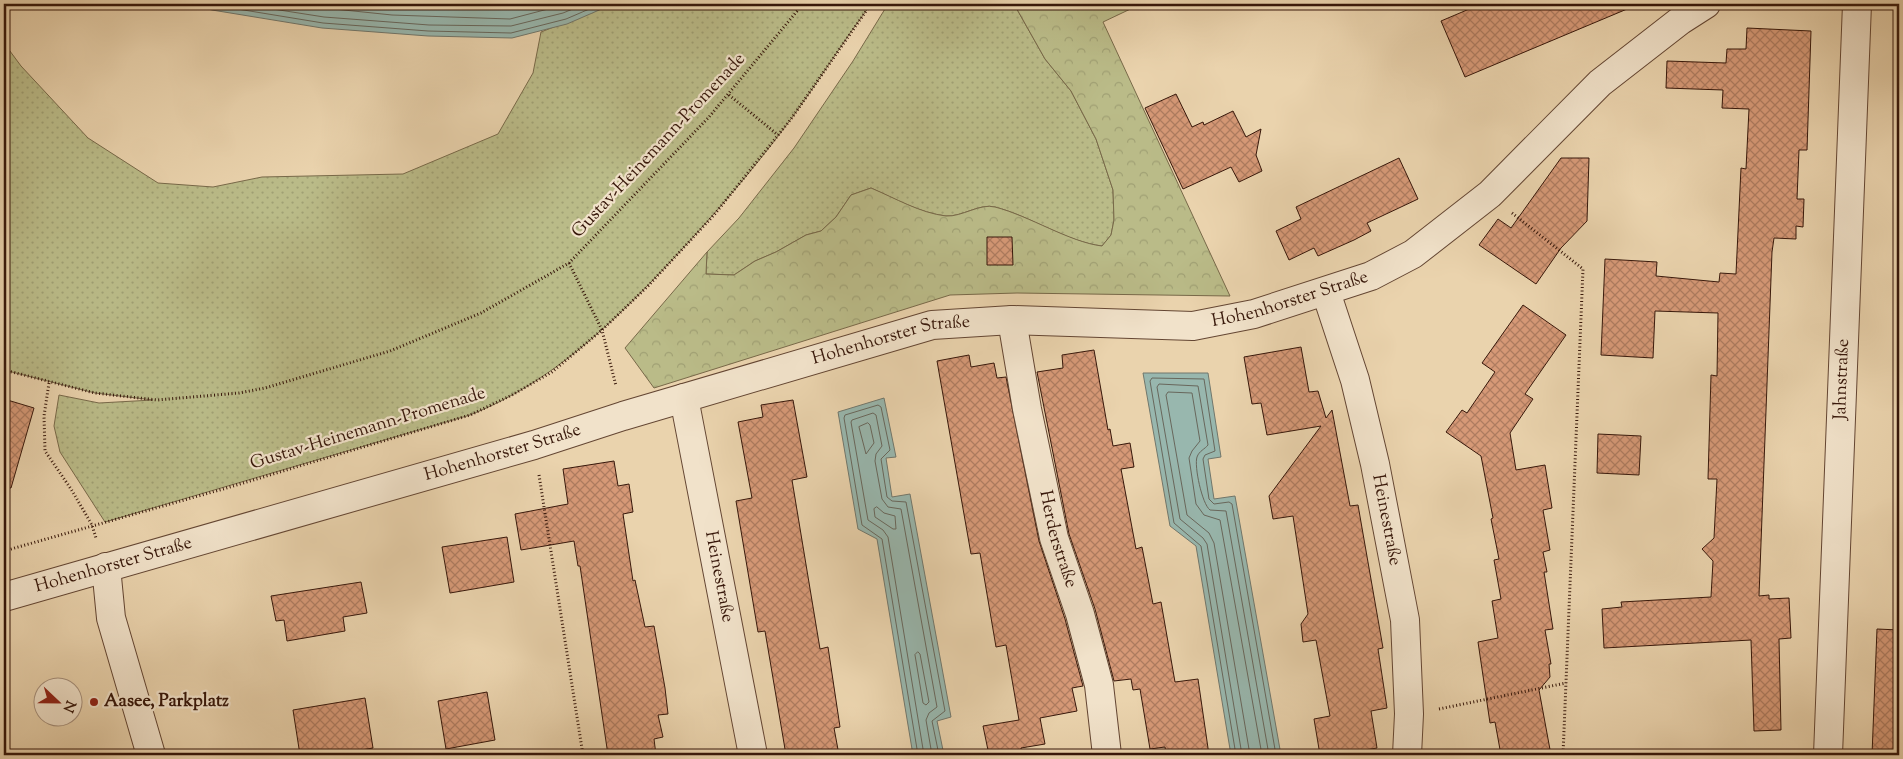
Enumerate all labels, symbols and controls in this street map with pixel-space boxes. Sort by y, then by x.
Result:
street label: Gustav-Heinemann-Promenade [566,48,752,244]
street label: Hohenhorster Straße [1210,265,1372,335]
street label: Hohenhorster Straße [809,310,971,373]
street label: Jahnstraße [1828,338,1857,421]
street label: Gustav-Heinemann-Promenade [247,381,489,477]
street label: Hohenhorster Straße [421,417,585,489]
street label: Heinestraße [1364,472,1407,568]
street label: Herderstraße [1031,488,1083,592]
street label: Heinestraße [697,529,740,625]
street label: Hohenhorster Straße [32,531,195,600]
north arrow [32,676,82,726]
place label: Aasee, Parkplatz [104,689,229,715]
marker: Aasee, Parkplatz [88,696,100,708]
text: N [57,697,80,715]

